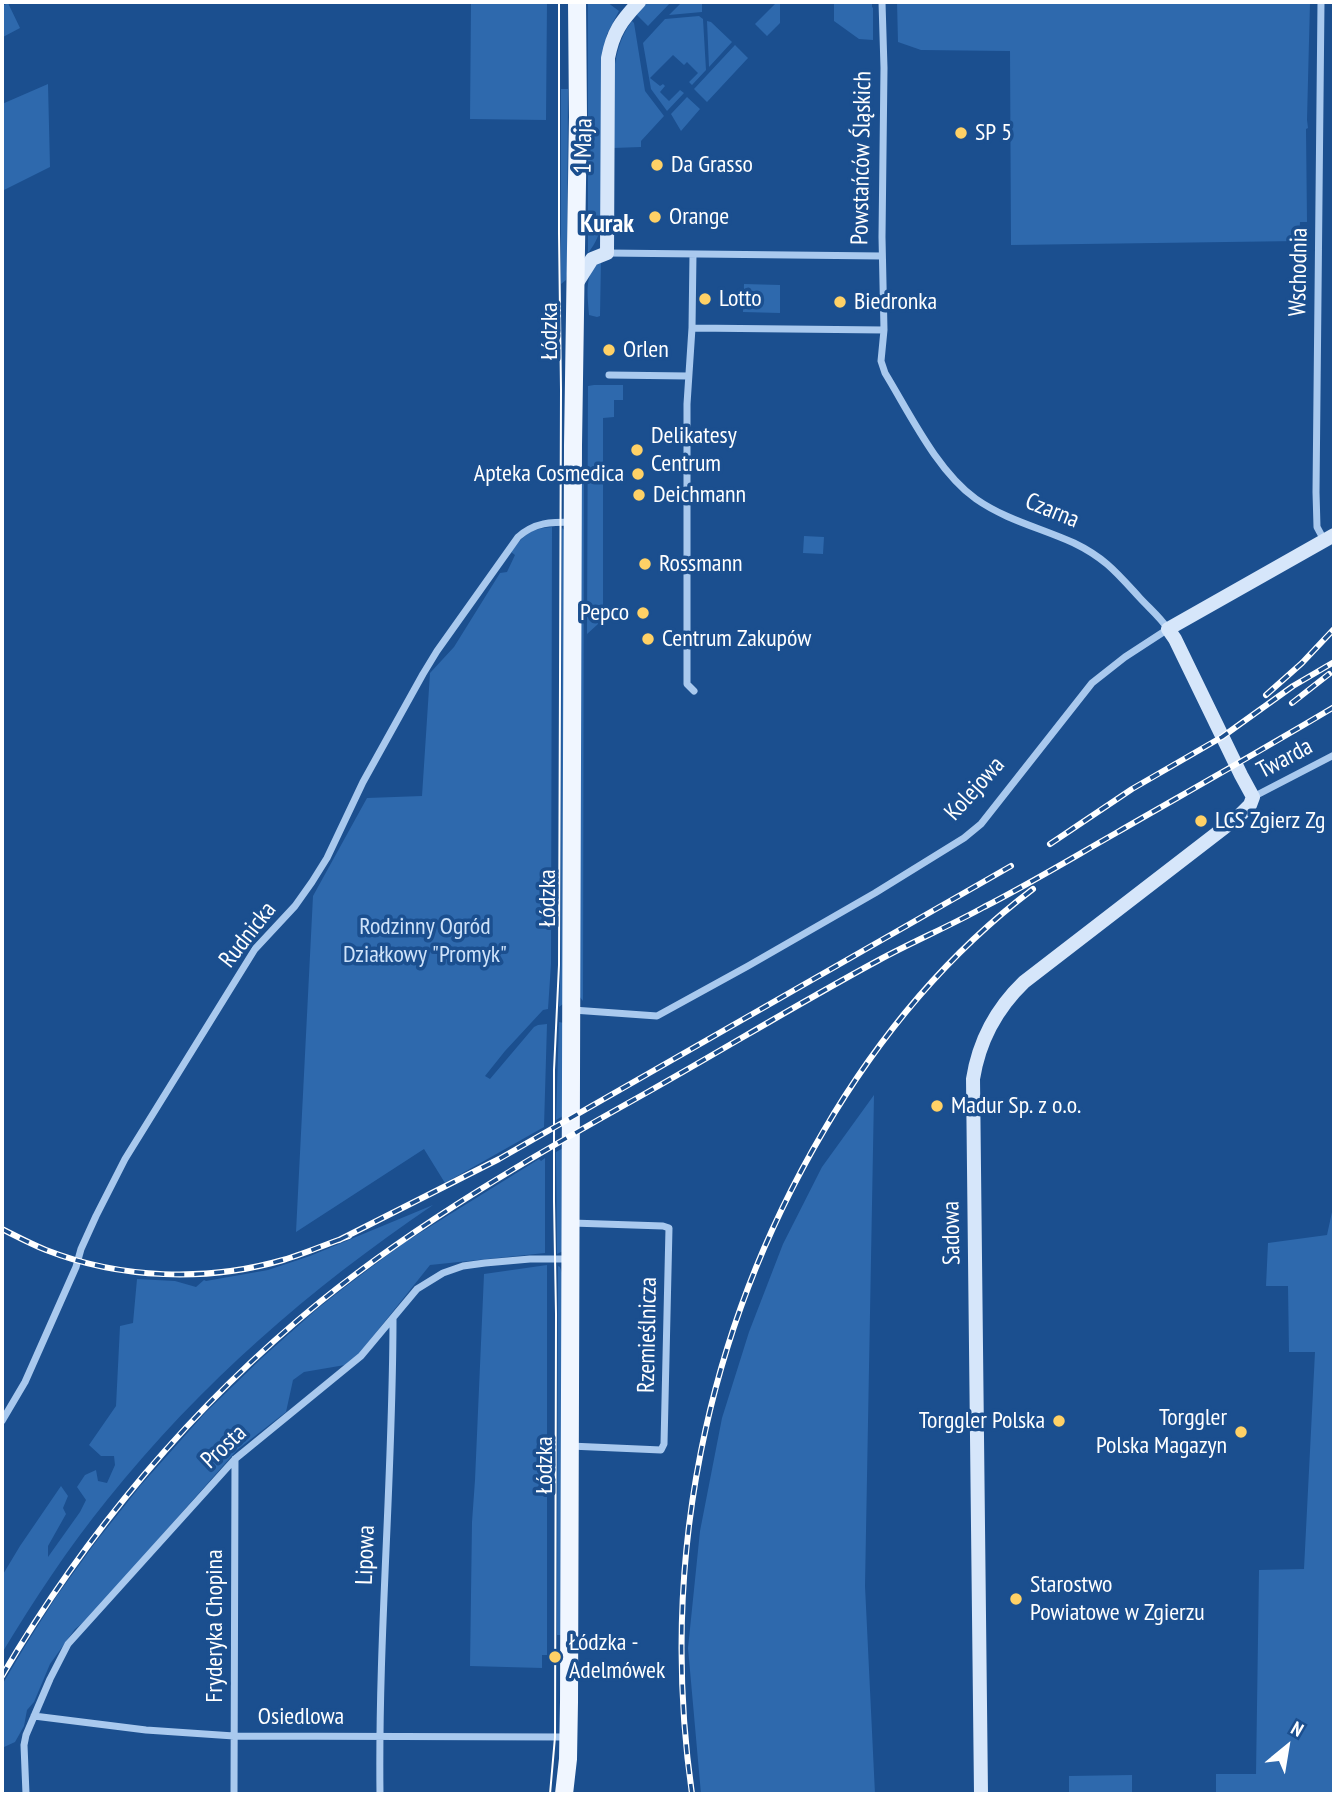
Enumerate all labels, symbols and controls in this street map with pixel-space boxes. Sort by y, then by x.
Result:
street label: Powstańców Śląskich [846,71,878,245]
street label: 1 Maja [569,118,599,174]
place label: SP 5 [975,119,1012,147]
marker: SP 5 [953,125,969,141]
place label: Da Grasso [671,151,753,179]
marker: Da Grasso [649,157,665,173]
place label: Orange [669,203,729,231]
district label: Kurak [580,209,634,241]
marker: Orange [647,209,663,225]
street label: Wschodnia [1284,227,1314,317]
place label: Lotto [719,285,762,313]
place label: Biedronka [854,288,937,316]
marker: Lotto [697,291,713,307]
marker: Biedronka [832,294,848,310]
street label: Łódzka [536,302,564,360]
place label: Orlen [623,336,669,364]
marker: Orlen [601,342,617,358]
place label: Delikatesy Centrum [651,422,737,478]
marker: Delikatesy Centrum [629,442,645,458]
place label: Apteka Cosmedica [474,460,624,488]
marker: Apteka Cosmedica [630,466,646,482]
place label: Deichmann [653,481,746,509]
marker: Deichmann [631,487,647,503]
street label: Czarna [1021,487,1083,535]
place label: Rossmann [659,550,742,578]
marker: Rossmann [637,556,653,572]
place label: Pepco [580,599,629,627]
marker: Pepco [635,605,651,621]
place label: Centrum Zakupów [662,625,811,653]
marker: Centrum Zakupów [640,631,656,647]
street label: Twarda [1252,733,1318,785]
street label: Kolejowa [939,751,1011,827]
place label: LCS Zgierz Zg [1215,807,1325,835]
marker: LCS Zgierz Zg [1193,813,1209,829]
street label: Łódzka [534,869,562,927]
street label: Rudnicka [213,896,283,974]
park label: Rodzinny Ogród Działkowy "Promyk" [343,913,507,969]
place label: Madur Sp. z o.o. [951,1092,1081,1120]
marker: Madur Sp. z o.o. [929,1098,945,1114]
street label: Sadowa [937,1201,967,1265]
street label: Rzemieślnicza [633,1277,663,1393]
place label: Torggler Polska Magazyn [1096,1404,1227,1460]
place label: Torggler Polska [919,1407,1045,1435]
marker: Torggler Polska [1051,1413,1067,1429]
street label: Prosta [195,1419,253,1475]
marker: Torggler Polska Magazyn [1233,1424,1249,1440]
street label: Łódzka [531,1436,559,1494]
street label: Lipowa [351,1525,381,1585]
street label: Fryderyka Chopina [201,1549,229,1703]
place label: Starostwo Powiatowe w Zgierzu [1030,1571,1205,1627]
marker: Starostwo Powiatowe w Zgierzu [1008,1591,1024,1607]
place label: Łódzka - Adelmówek [569,1629,665,1685]
marker: Łódzka - Adelmówek [547,1649,563,1665]
street label: Osiedlowa [258,1703,344,1731]
north arrow [1252,1712,1322,1782]
text: N [1287,1716,1308,1742]

